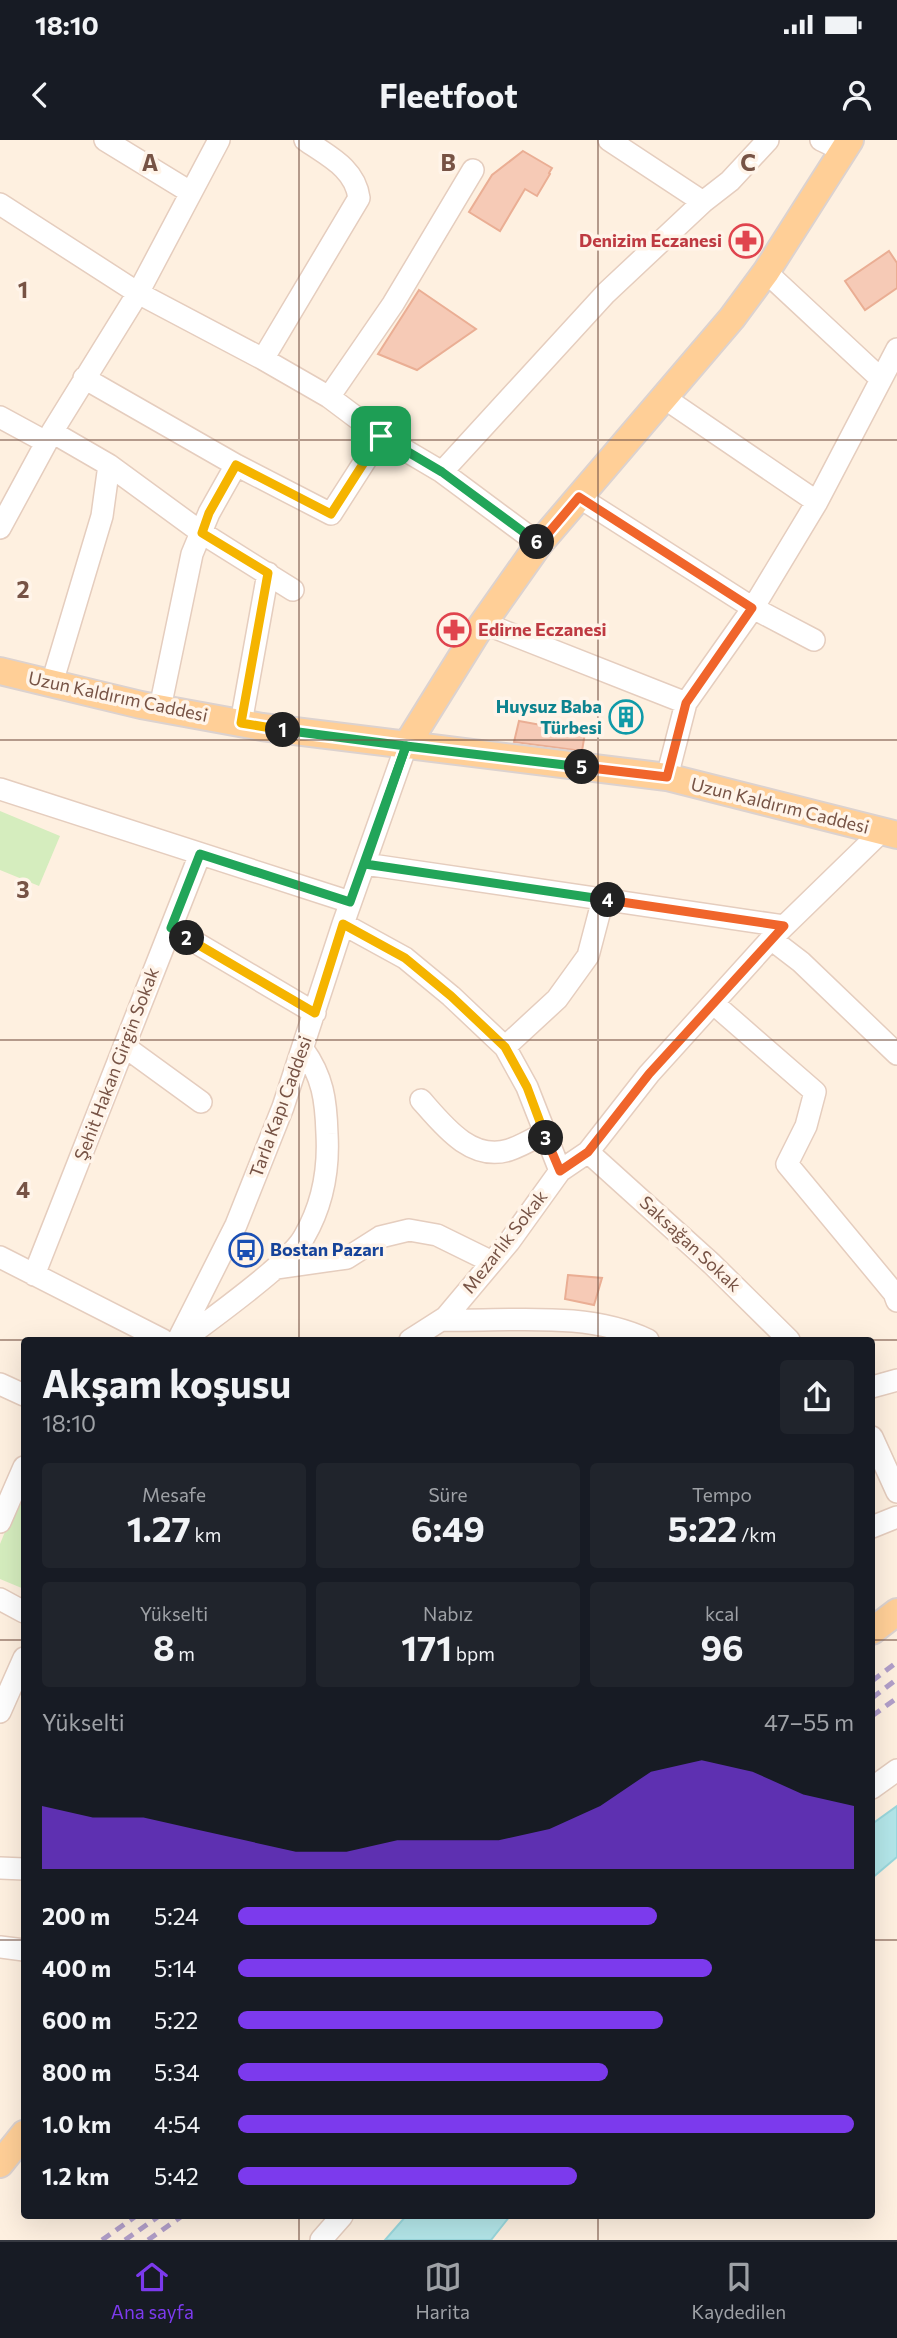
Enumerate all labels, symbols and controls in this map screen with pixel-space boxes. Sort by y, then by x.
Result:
text: 18:10 [35,9,99,40]
text: Fleetfoot [379,75,518,115]
icon: back [21,76,59,114]
icon: person [838,76,876,114]
text: A [142,148,159,176]
text: B [440,148,456,176]
text: C [740,148,756,176]
pharmacy icon: Denizim Eczanesi [727,222,765,260]
place label: Denizim Eczanesi [579,229,722,251]
text: 1 [18,275,28,303]
pin [351,406,411,466]
icon: arrive [362,417,400,455]
pin: 6 [520,524,554,560]
text: 6 [531,530,542,553]
text: 2 [16,575,30,603]
pharmacy icon: Edirne Eczanesi [435,611,473,649]
place label: Edirne Eczanesi [478,618,607,640]
street label: Uzun Kaldırım Caddesi [27,666,210,726]
place label: Huysuz Baba Türbesi [496,695,602,738]
building icon: Huysuz Baba Türbesi [607,698,645,736]
pin: 1 [266,712,300,748]
text: 1 [278,718,287,741]
pin: 5 [564,750,600,784]
text: 5 [576,755,587,778]
street label: Uzun Kaldırım Caddesi [689,772,872,838]
text: 3 [16,875,30,903]
pin: 4 [590,882,626,918]
text: 4 [602,888,613,911]
pin: 2 [170,920,204,956]
text: 2 [181,926,192,949]
street label: Şehit Hakan Girgin Sokak [69,964,163,1163]
street label: Tarla Kapı Caddesi [244,1033,316,1180]
pin: 3 [528,1121,564,1156]
text: 3 [540,1126,551,1149]
text: 4 [16,1175,30,1203]
street label: Mezarlık Sokak [457,1185,551,1297]
street label: Saksağan Sokak [636,1191,746,1296]
bus stop icon: Bostan Pazarı [227,1231,265,1269]
place label: Bostan Pazarı [270,1238,384,1260]
text: Akşam koşusu [42,1359,291,1406]
button: share [780,1360,854,1434]
text: 18:10 [42,1409,96,1437]
text: Mesafe [142,1483,206,1506]
text: Süre [428,1483,468,1506]
text: Tempo [692,1483,752,1506]
text: 1.27 [127,1506,191,1549]
text: 6:49 [411,1506,485,1549]
text: 5:22 [668,1506,737,1549]
text: km [191,1523,221,1546]
text: /km [737,1523,776,1546]
text: Yükselti [140,1602,208,1625]
text: Nabız [423,1602,473,1625]
text: kcal [705,1602,739,1625]
text: 8 [153,1625,175,1668]
text: 171 [401,1625,452,1668]
text: 96 [700,1625,744,1668]
text: m [175,1642,195,1665]
text: bpm [452,1642,495,1665]
text: Yükselti [42,1708,125,1736]
text: 47–55 m [764,1708,854,1736]
text: 200 m [42,1902,110,1930]
text: 5:24 [154,1902,199,1930]
text: 400 m [42,1954,111,1982]
text: 5:14 [154,1954,196,1982]
text: 600 m [42,2006,111,2034]
text: 5:22 [154,2006,198,2034]
text: 800 m [42,2058,111,2086]
text: 5:34 [154,2058,200,2086]
text: 1.0 km [42,2110,111,2138]
text: 4:54 [154,2110,200,2138]
text: 1.2 km [42,2162,109,2190]
text: 5:42 [154,2162,199,2190]
tab: Ana sayfa [111,2258,194,2323]
tab: Harita [415,2258,470,2323]
tab: Kaydedilen [692,2258,786,2323]

